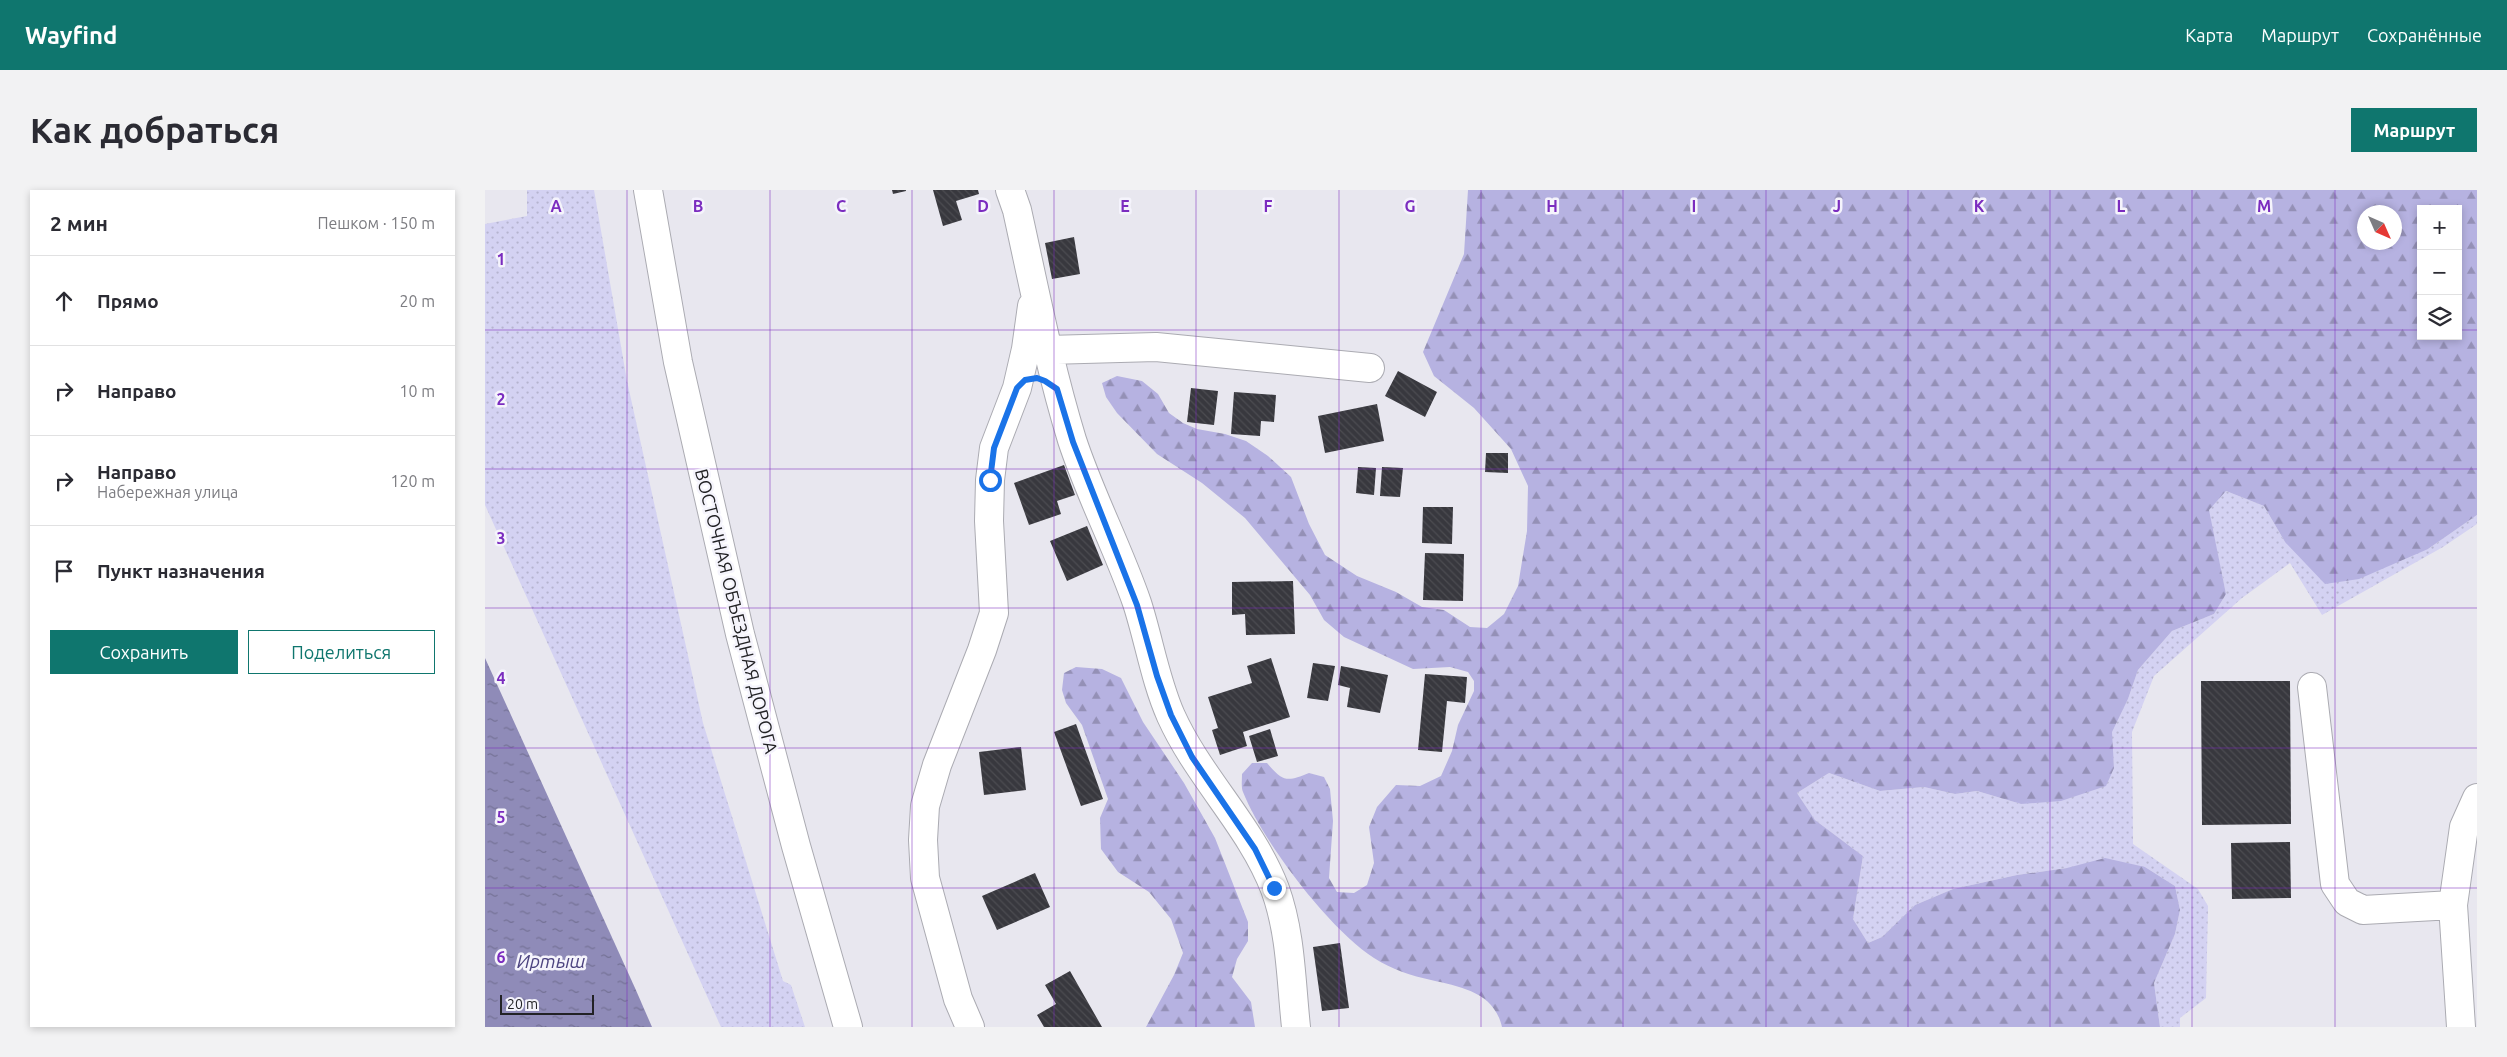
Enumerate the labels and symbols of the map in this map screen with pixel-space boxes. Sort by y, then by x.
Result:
text: A [550,197,562,215]
text: B [693,197,703,215]
text: C [836,197,846,215]
text: D [977,197,989,215]
text: E [1120,197,1130,215]
text: F [1264,197,1273,215]
text: G [1404,197,1416,215]
text: H [1546,197,1558,215]
text: I [1692,197,1696,215]
text: J [1833,197,1841,215]
text: K [1974,197,1985,215]
text: L [2117,197,2126,215]
text: M [2257,197,2271,215]
north arrow [2357,205,2402,250]
text: 1 [496,250,506,268]
text: 2 [496,390,506,408]
street label: ВОСТОЧНАЯ ОБЪЕЗДНАЯ ДОРОГА [692,467,782,756]
route start [979,469,1002,492]
text: 3 [496,529,506,547]
text: 4 [496,669,506,687]
text: 5 [496,808,506,826]
route end [1263,877,1286,900]
text: 6 [496,948,506,966]
water label: Иртыш [517,950,586,972]
scale bar [500,992,594,1015]

